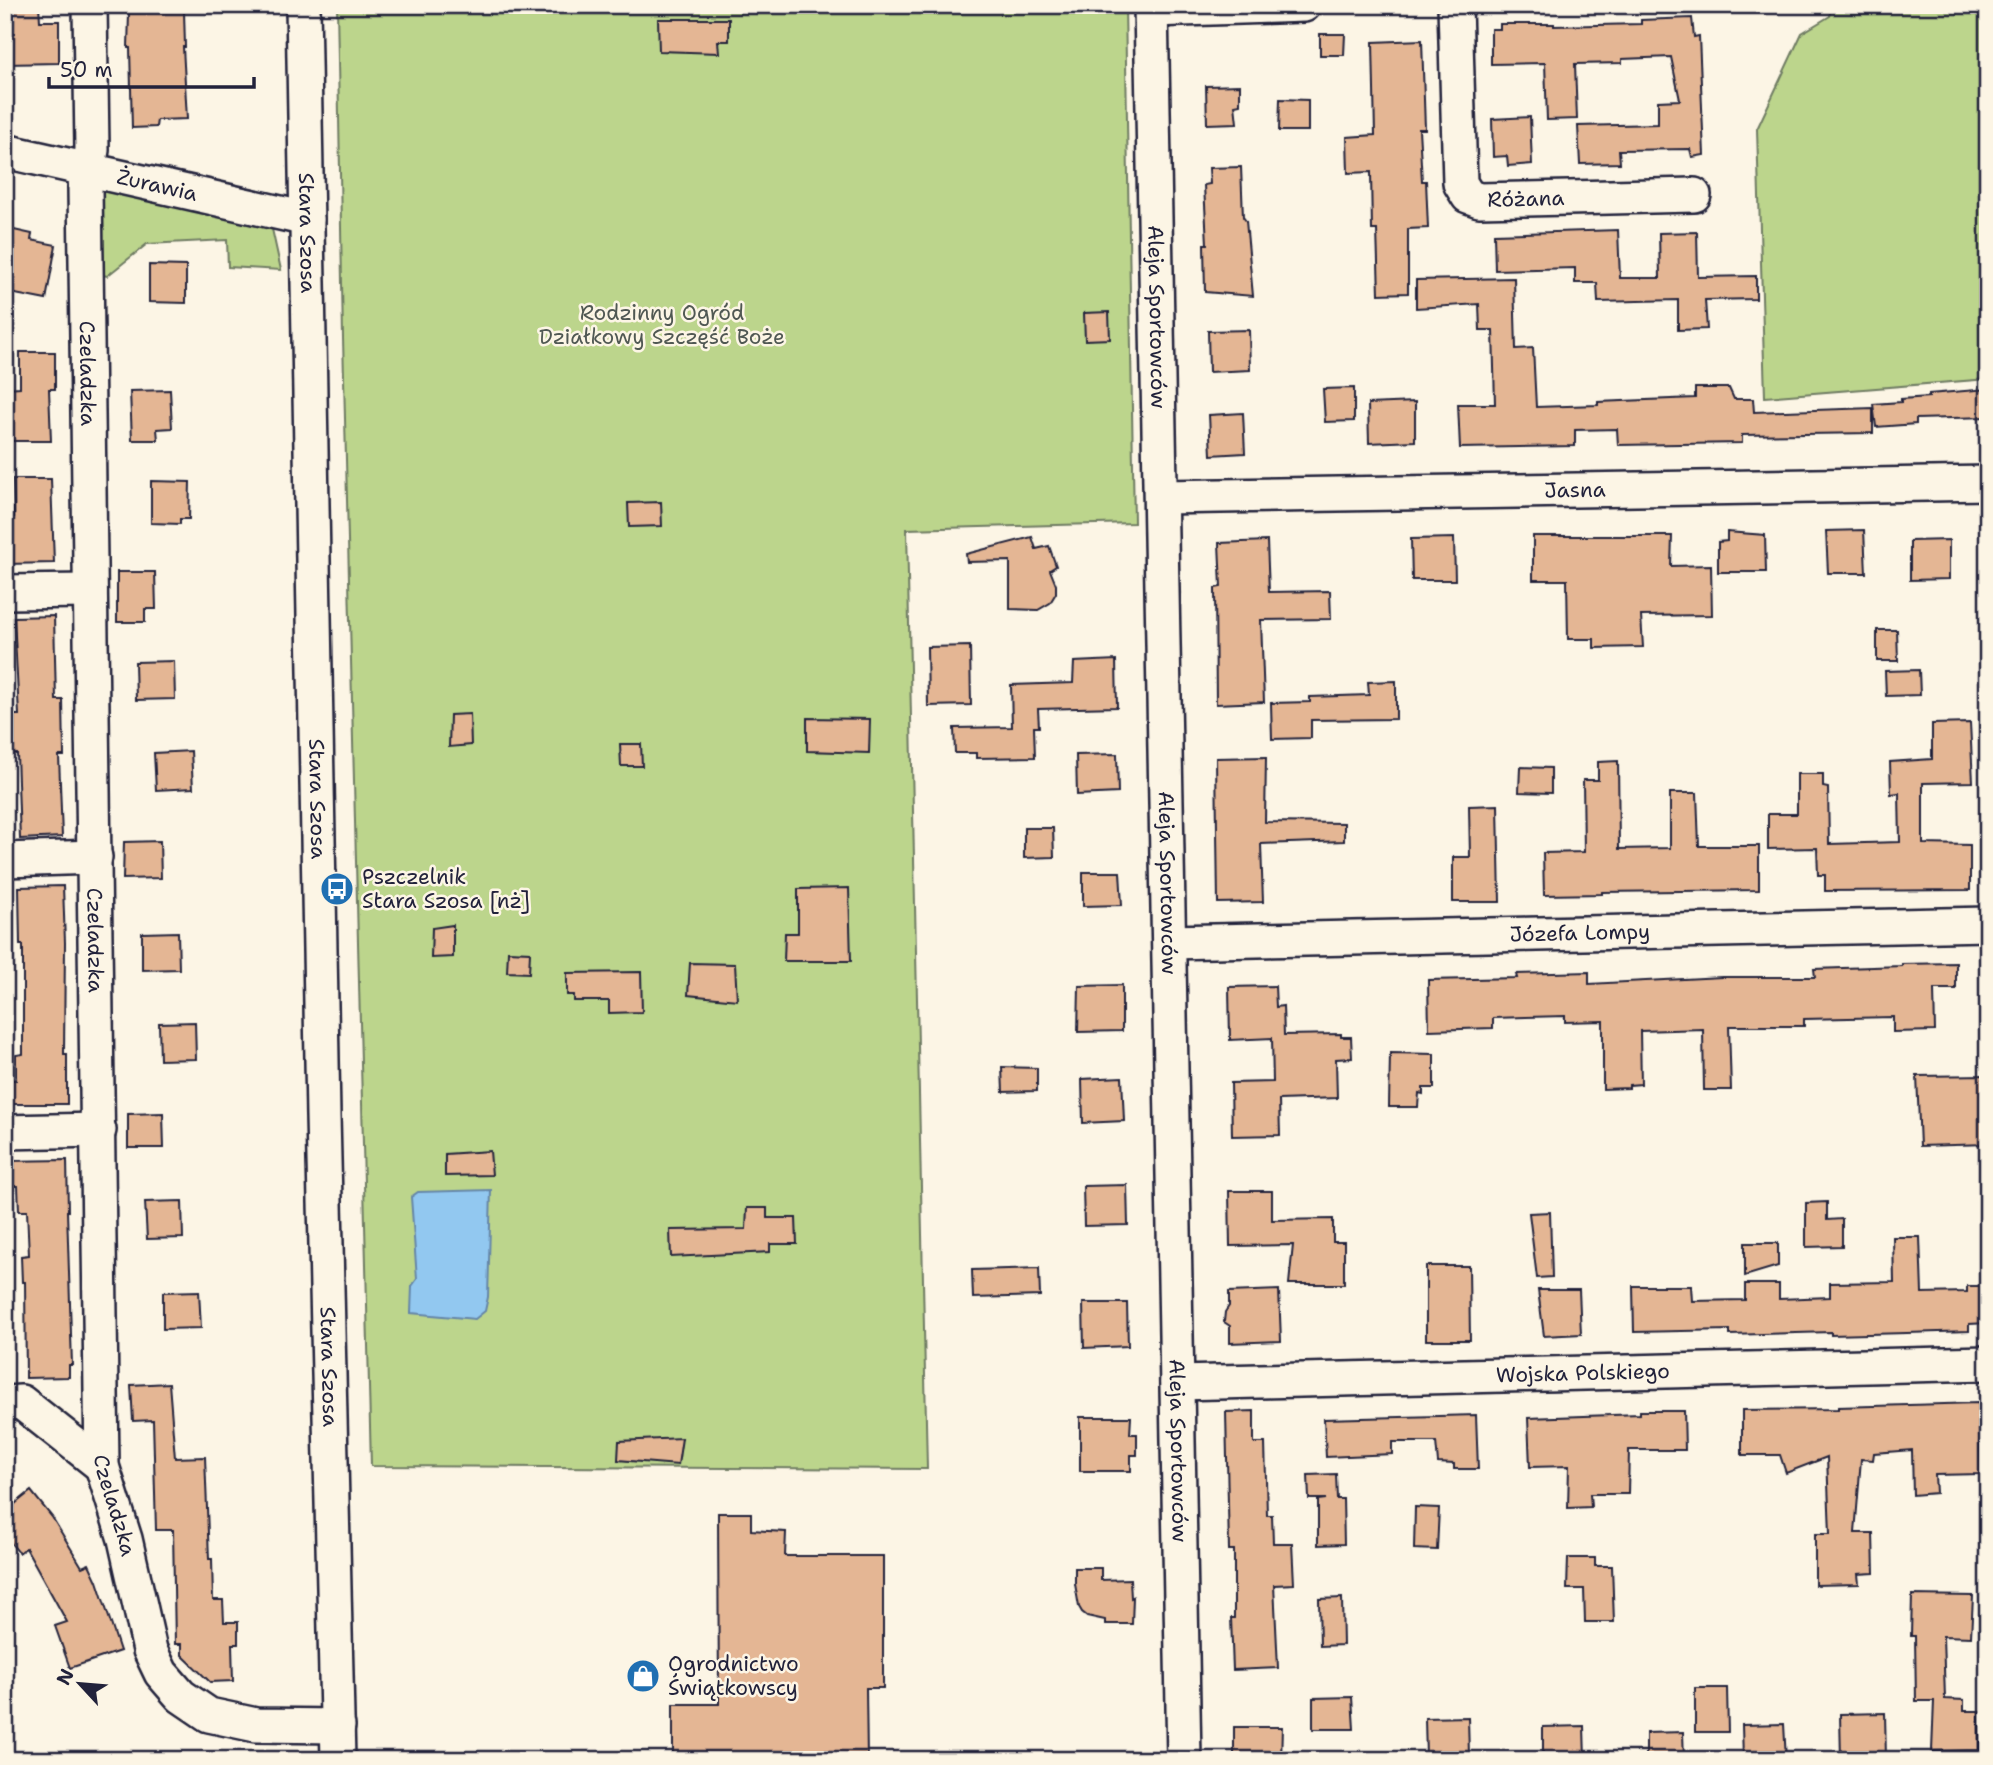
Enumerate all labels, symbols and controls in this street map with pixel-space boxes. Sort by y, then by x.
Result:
scale bar [49,46,254,90]
text: 50 m [60,56,113,84]
street label: Żurawia [114,163,200,208]
street label: Stara Szosa [292,172,322,293]
street label: Różana [1487,184,1565,214]
street label: Aleja Sportowców [1141,225,1173,409]
park label: Rodzinny Ogród Działkowy Szczęść Boże [539,299,785,351]
street label: Czeladzka [73,321,102,426]
street label: Jasna [1544,475,1606,505]
street label: Stara Szosa [302,738,332,859]
street label: Aleja Sportowców [1152,791,1183,975]
place label: Pszczelnik Stara Szosa [nż] [362,863,530,915]
bus stop icon: Pszczelnik Stara Szosa [nż] [318,870,356,908]
street label: Czeladzka [80,888,110,993]
street label: Józefa Lompy [1509,917,1651,949]
street label: Stara Szosa [313,1306,344,1427]
street label: Wojska Polskiego [1496,1357,1670,1389]
street label: Aleja Sportowców [1162,1359,1194,1543]
street label: Czeladzka [88,1454,142,1559]
north arrow [46,1650,116,1720]
place label: Ogrodnictwo Świątkowscy [668,1650,799,1702]
shop icon: Ogrodnictwo Świątkowscy [624,1657,662,1695]
text: N [51,1665,80,1689]

